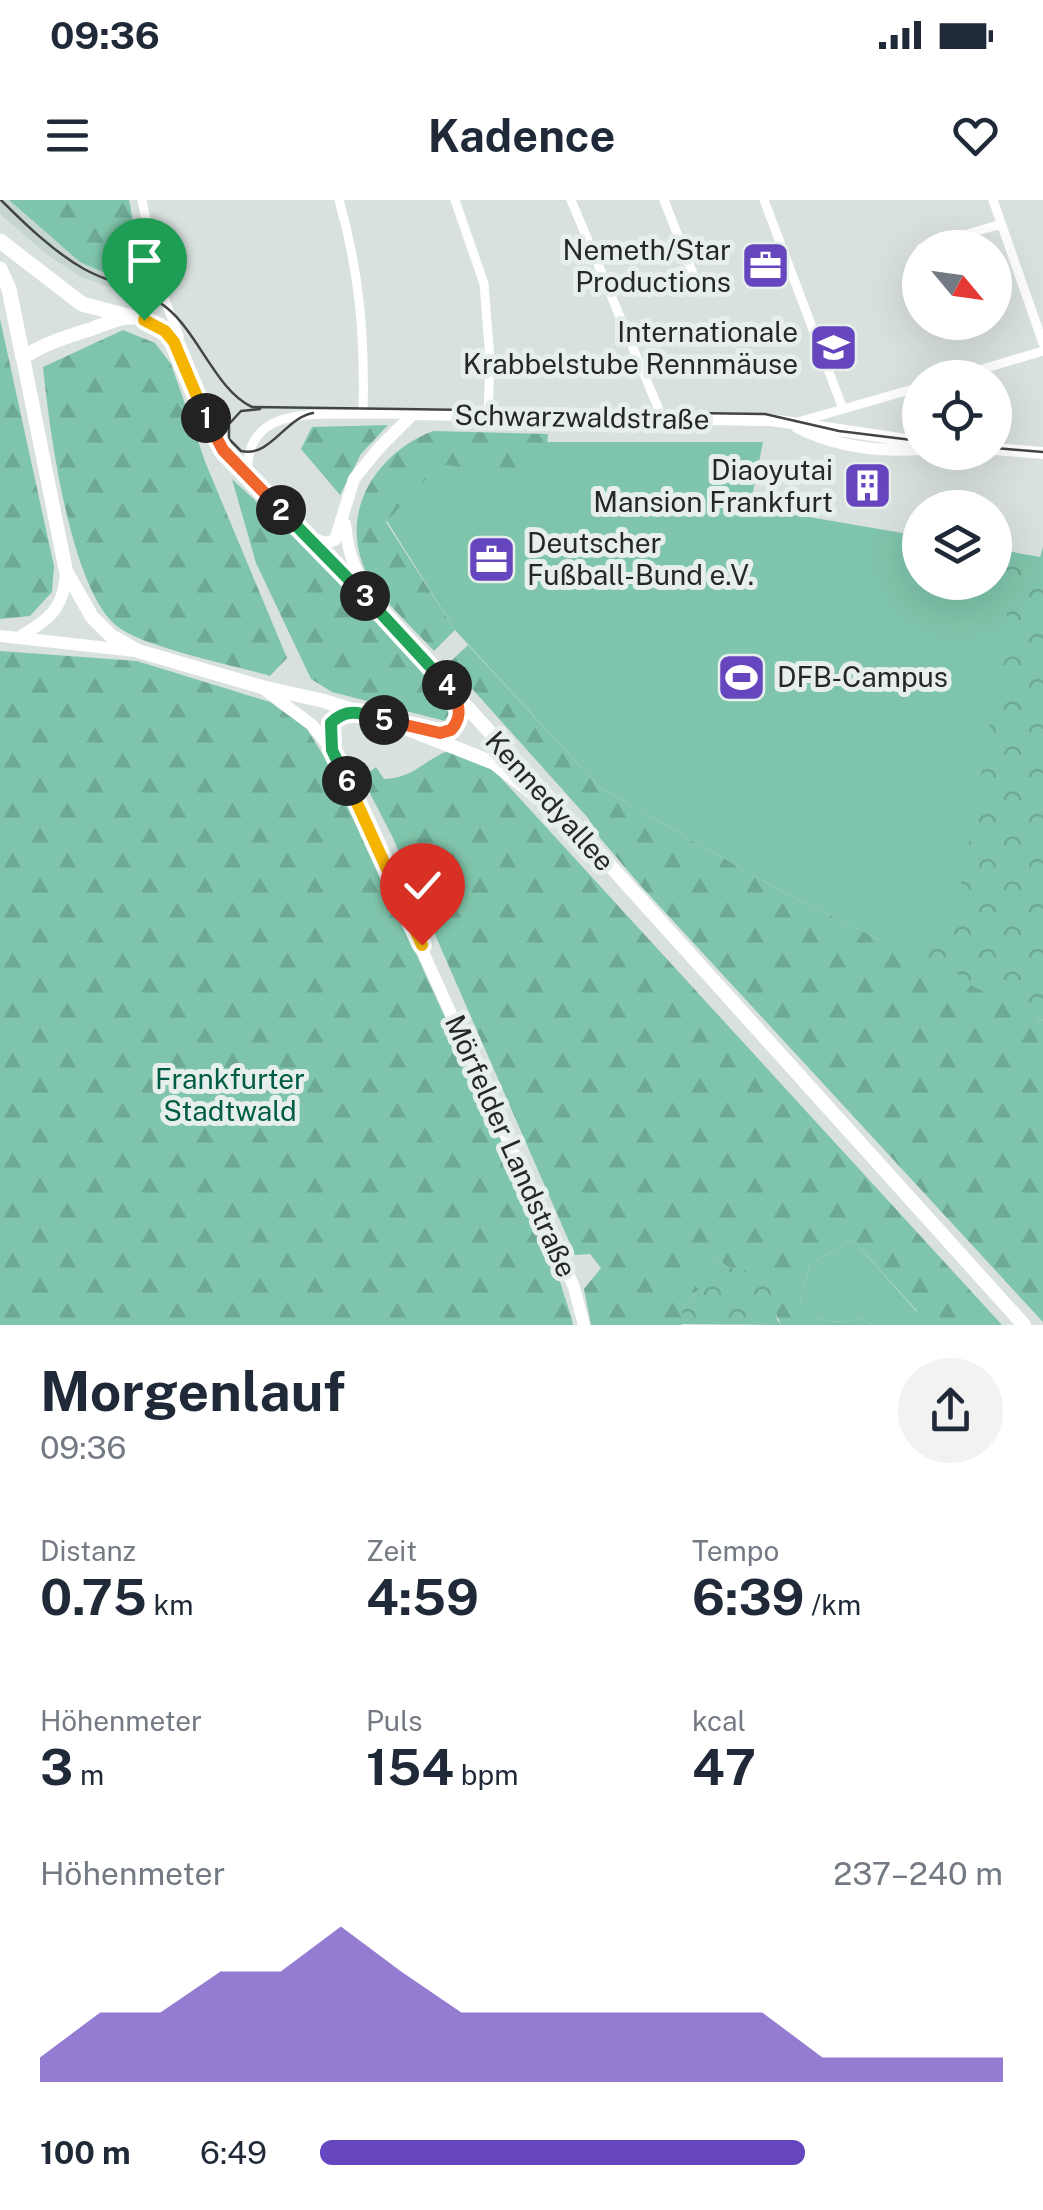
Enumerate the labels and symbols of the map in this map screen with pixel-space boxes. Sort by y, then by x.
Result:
pin [102,218,187,321]
north arrow [902,230,1012,340]
place label: Nemeth/Star Productions [563,233,731,298]
office icon: Nemeth/Star Productions [740,240,792,292]
place label: Internationale Krabbelstube Rennmäuse [463,315,798,380]
school or university icon: Internationale Krabbelstube Rennmäuse [807,322,859,374]
pin: 1 [181,393,231,443]
street label: Schwarzwaldstraße [454,398,710,435]
place label: Diaoyutai Mansion Frankfurt [593,453,833,518]
building icon: Diaoyutai Mansion Frankfurt [842,460,894,512]
pin: 2 [256,485,306,535]
place label: Deutscher Fußball-Bund e.V. [527,526,754,591]
office icon: Deutscher Fußball-Bund e.V. [466,533,518,585]
pin: 3 [340,571,390,621]
sports icon: DFB-Campus [716,651,768,703]
pin: 4 [422,660,472,710]
place label: DFB-Campus [777,660,948,693]
pin: 5 [359,695,409,745]
street label: Kennedyallee [479,724,622,877]
pin: 6 [322,756,372,806]
pin [380,843,465,946]
street label: Mörfelder Landstraße [439,1010,584,1282]
park label: Frankfurter Stadtwald [155,1062,305,1127]

